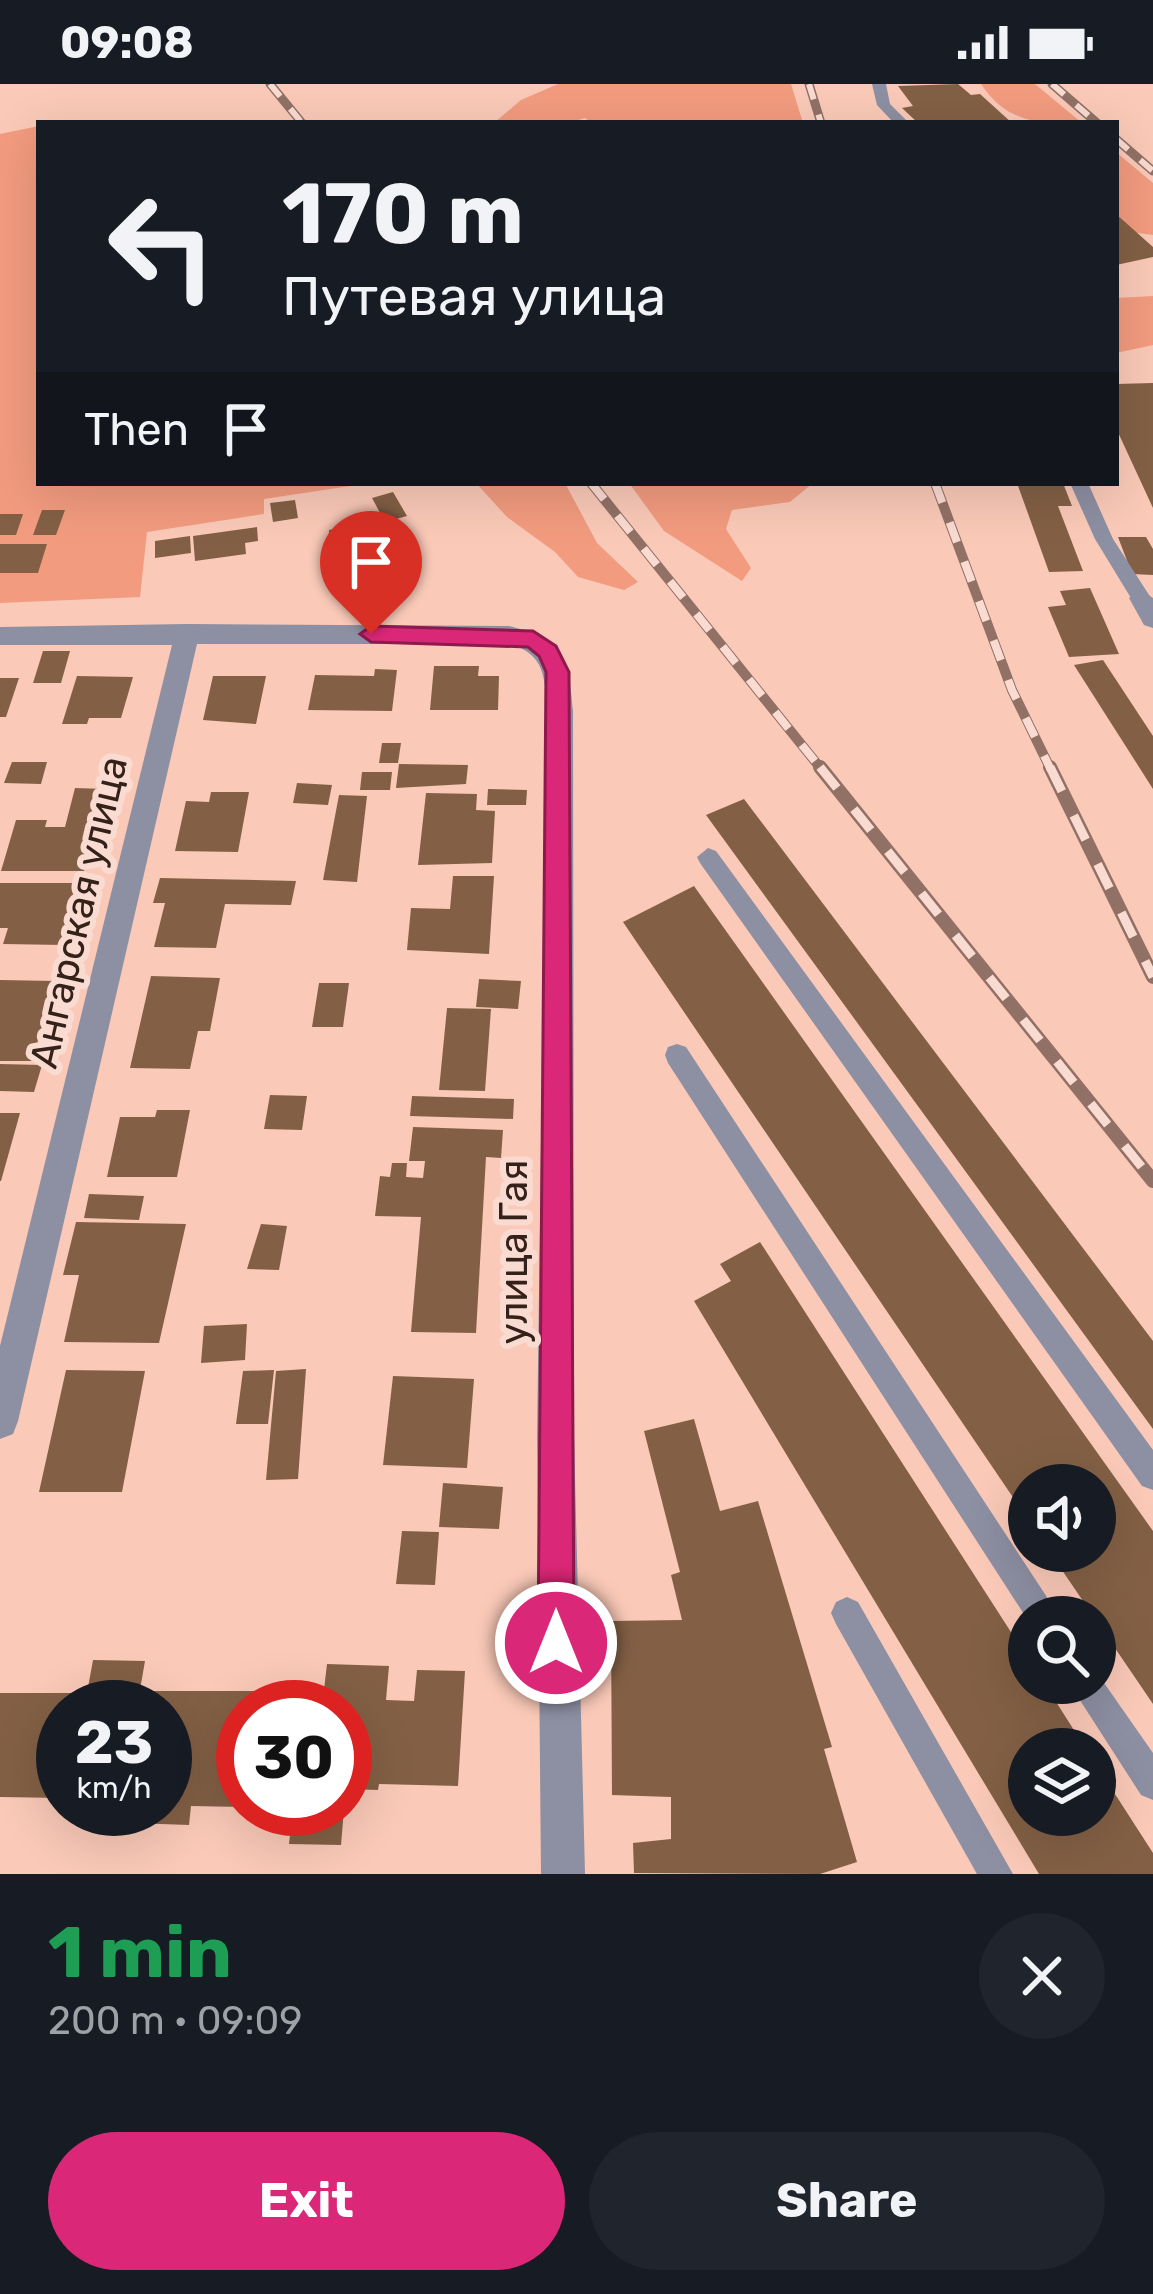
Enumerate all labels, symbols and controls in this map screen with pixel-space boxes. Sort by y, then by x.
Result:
text: 09:08 [60,16,194,69]
text: 170 m [282,164,524,264]
icon: left [84,168,240,324]
text: Путевая улица [282,265,666,329]
icon: arrive [213,396,279,462]
text: Then [84,403,189,456]
pin [320,511,422,634]
icon: arrive [338,529,404,595]
street label: Ангарская улица [21,752,137,1073]
street label: улица Гая [491,1160,537,1344]
map controls [1008,1464,1116,1836]
button: sound [1008,1464,1116,1572]
position arrow [493,1580,619,1706]
button: search [1008,1596,1116,1704]
speed limit sign: 30 [216,1680,372,1836]
text: 23 [75,1707,153,1778]
button: layers [1008,1728,1116,1836]
text: km/h [77,1770,151,1806]
text: 1 min [48,1910,232,1995]
button: close [979,1913,1105,2039]
text: 200 m · 09:09 [48,1998,302,2044]
button: Exit [48,2132,565,2270]
button: Share [589,2132,1105,2270]

